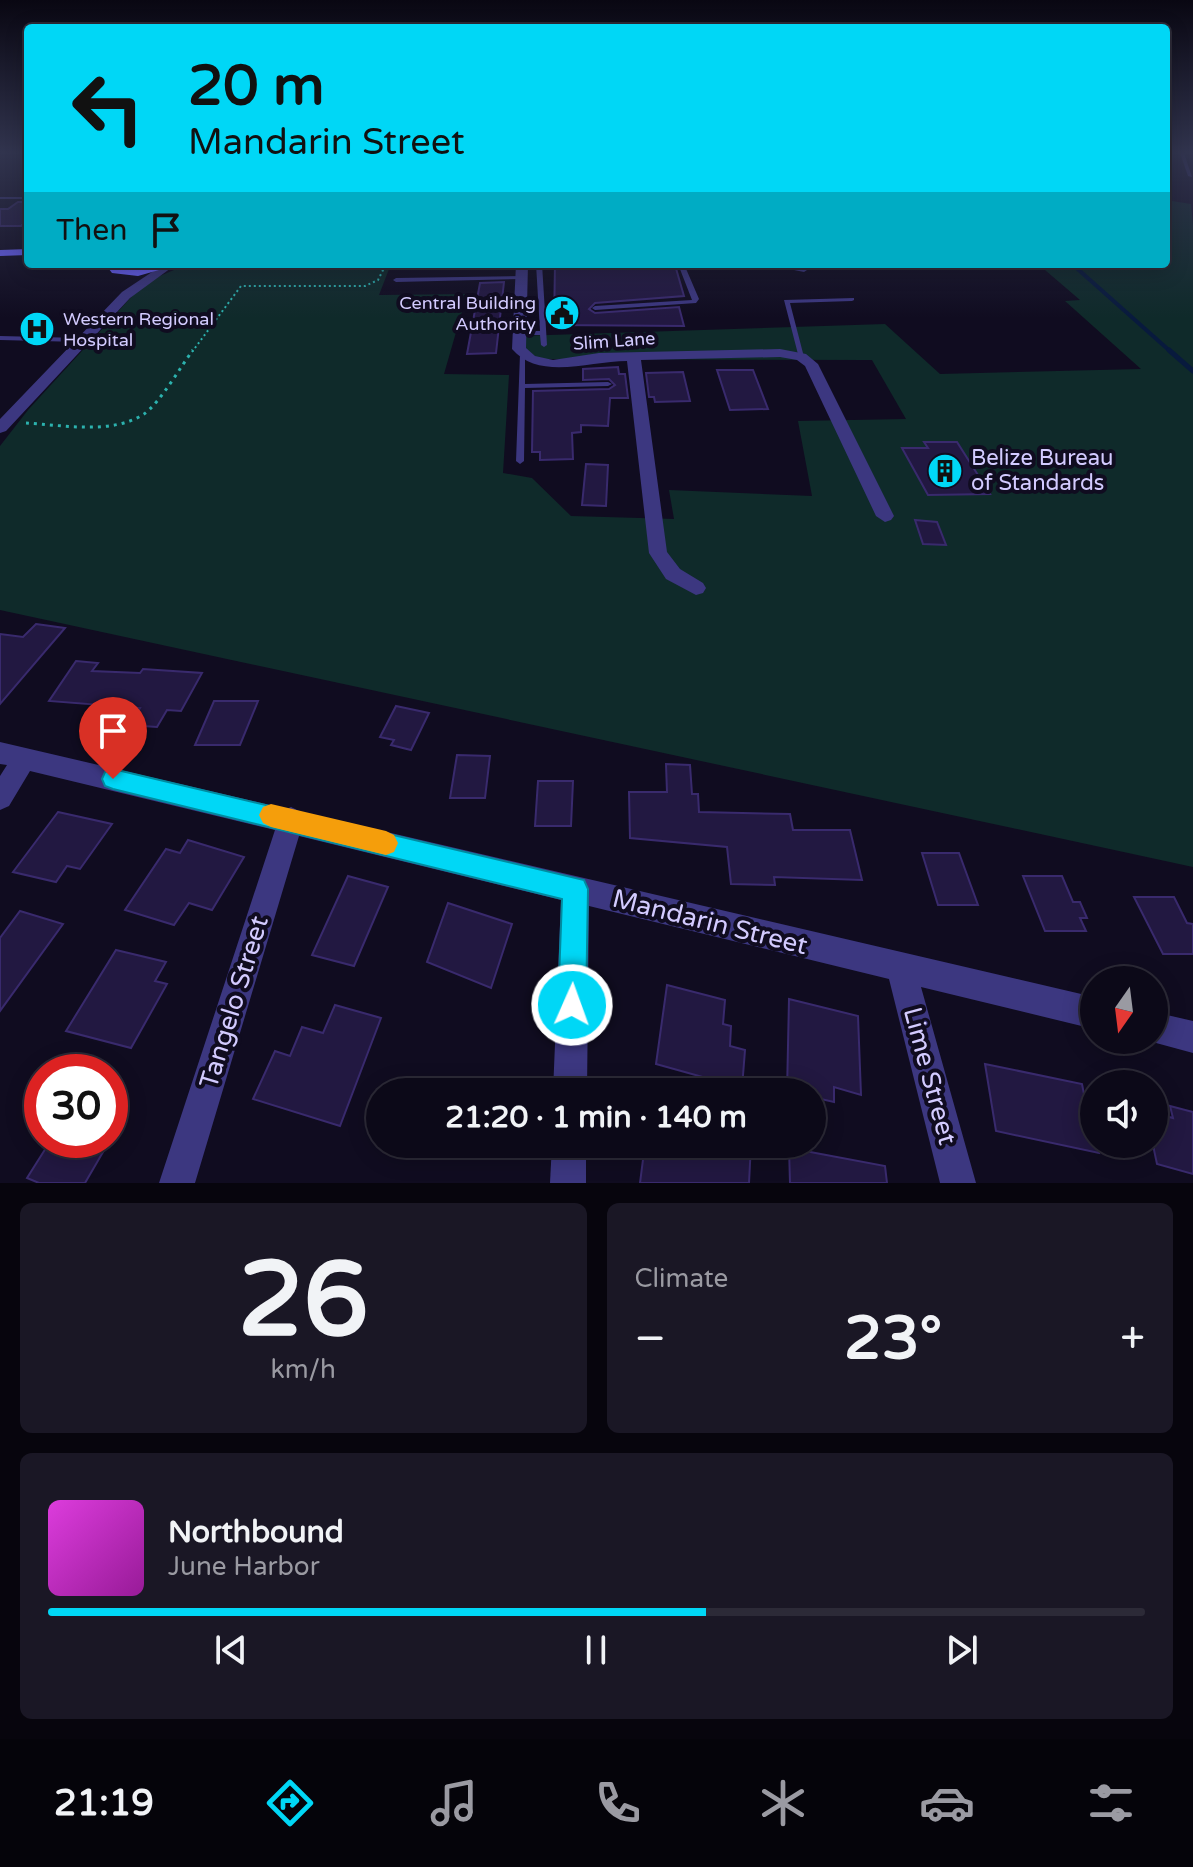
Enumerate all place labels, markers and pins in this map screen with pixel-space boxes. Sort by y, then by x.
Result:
place label: Central Building Authority [399,292,536,335]
public building icon: Central Building Authority [543,294,581,332]
place label: Western Regional Hospital [63,308,214,351]
hospital icon: Western Regional Hospital [18,310,56,348]
place label: Belize Bureau of Standards [971,445,1113,496]
building icon: Belize Bureau of Standards [926,452,964,490]
pin [79,697,147,779]

